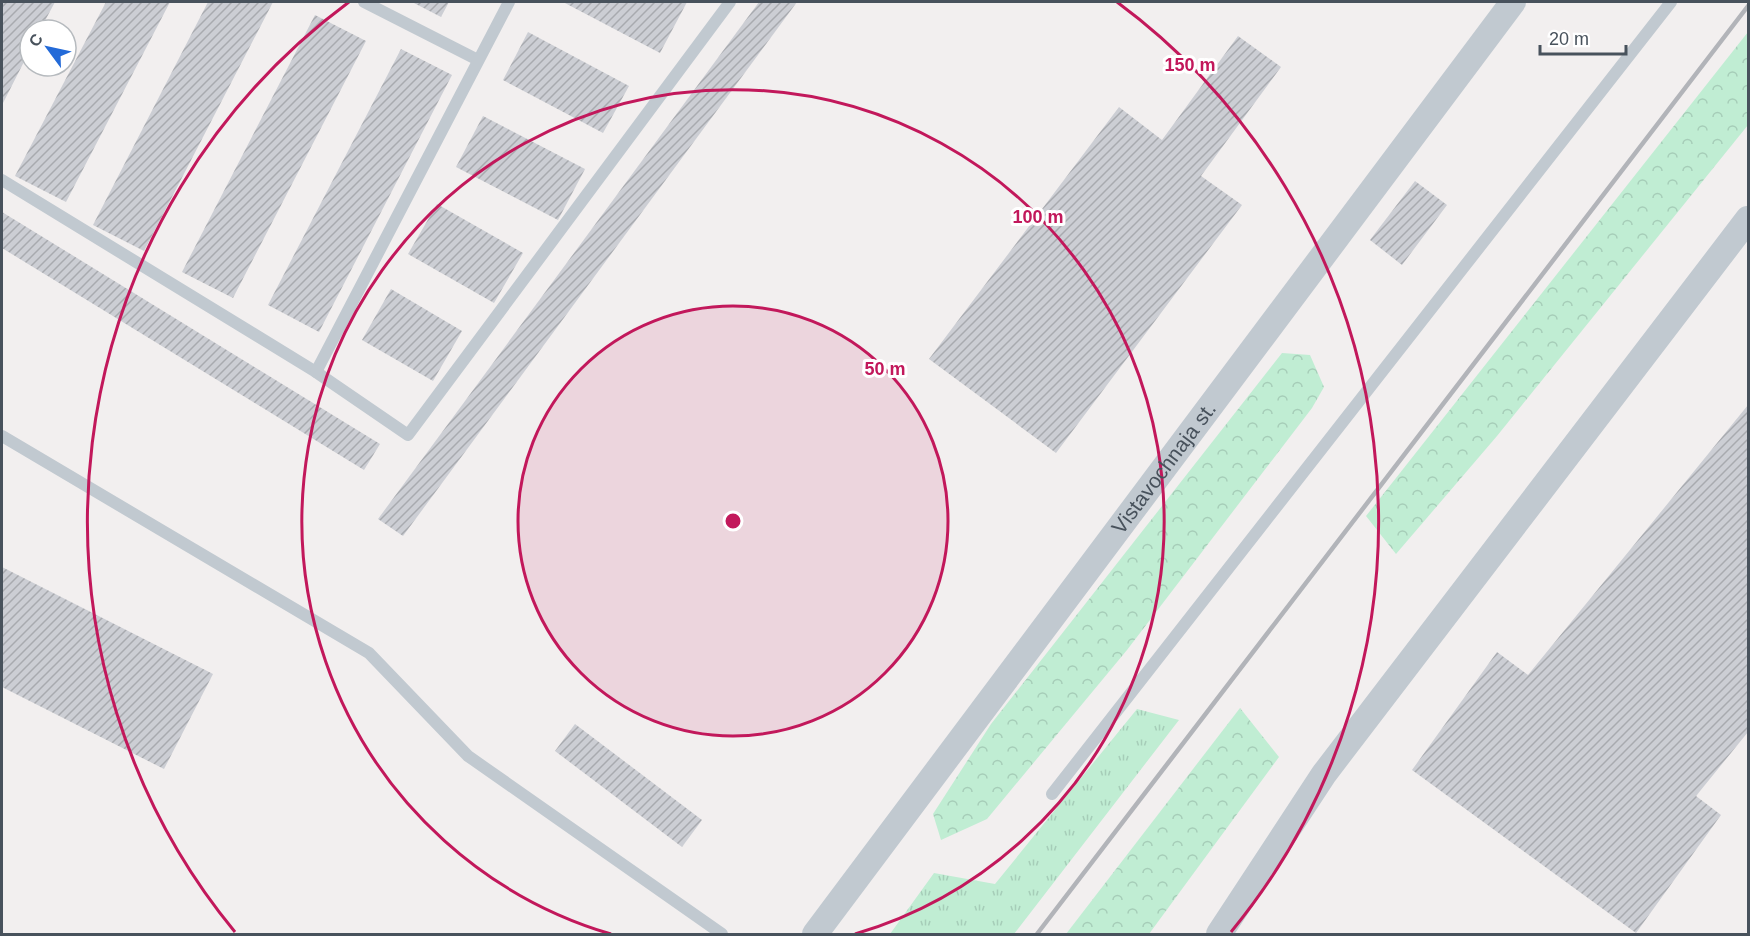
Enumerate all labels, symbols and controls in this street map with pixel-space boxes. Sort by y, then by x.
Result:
north arrow [18,18,78,78]
scale bar [1540,18,1626,56]
text: 20 m [1549,29,1589,49]
text: С [26,30,46,50]
text: 150 m [1164,55,1216,75]
text: 100 m [1012,207,1064,227]
text: 50 m [864,359,906,379]
street label: Vistavochnaja st. [1107,398,1220,538]
centre of rings [723,511,743,531]

